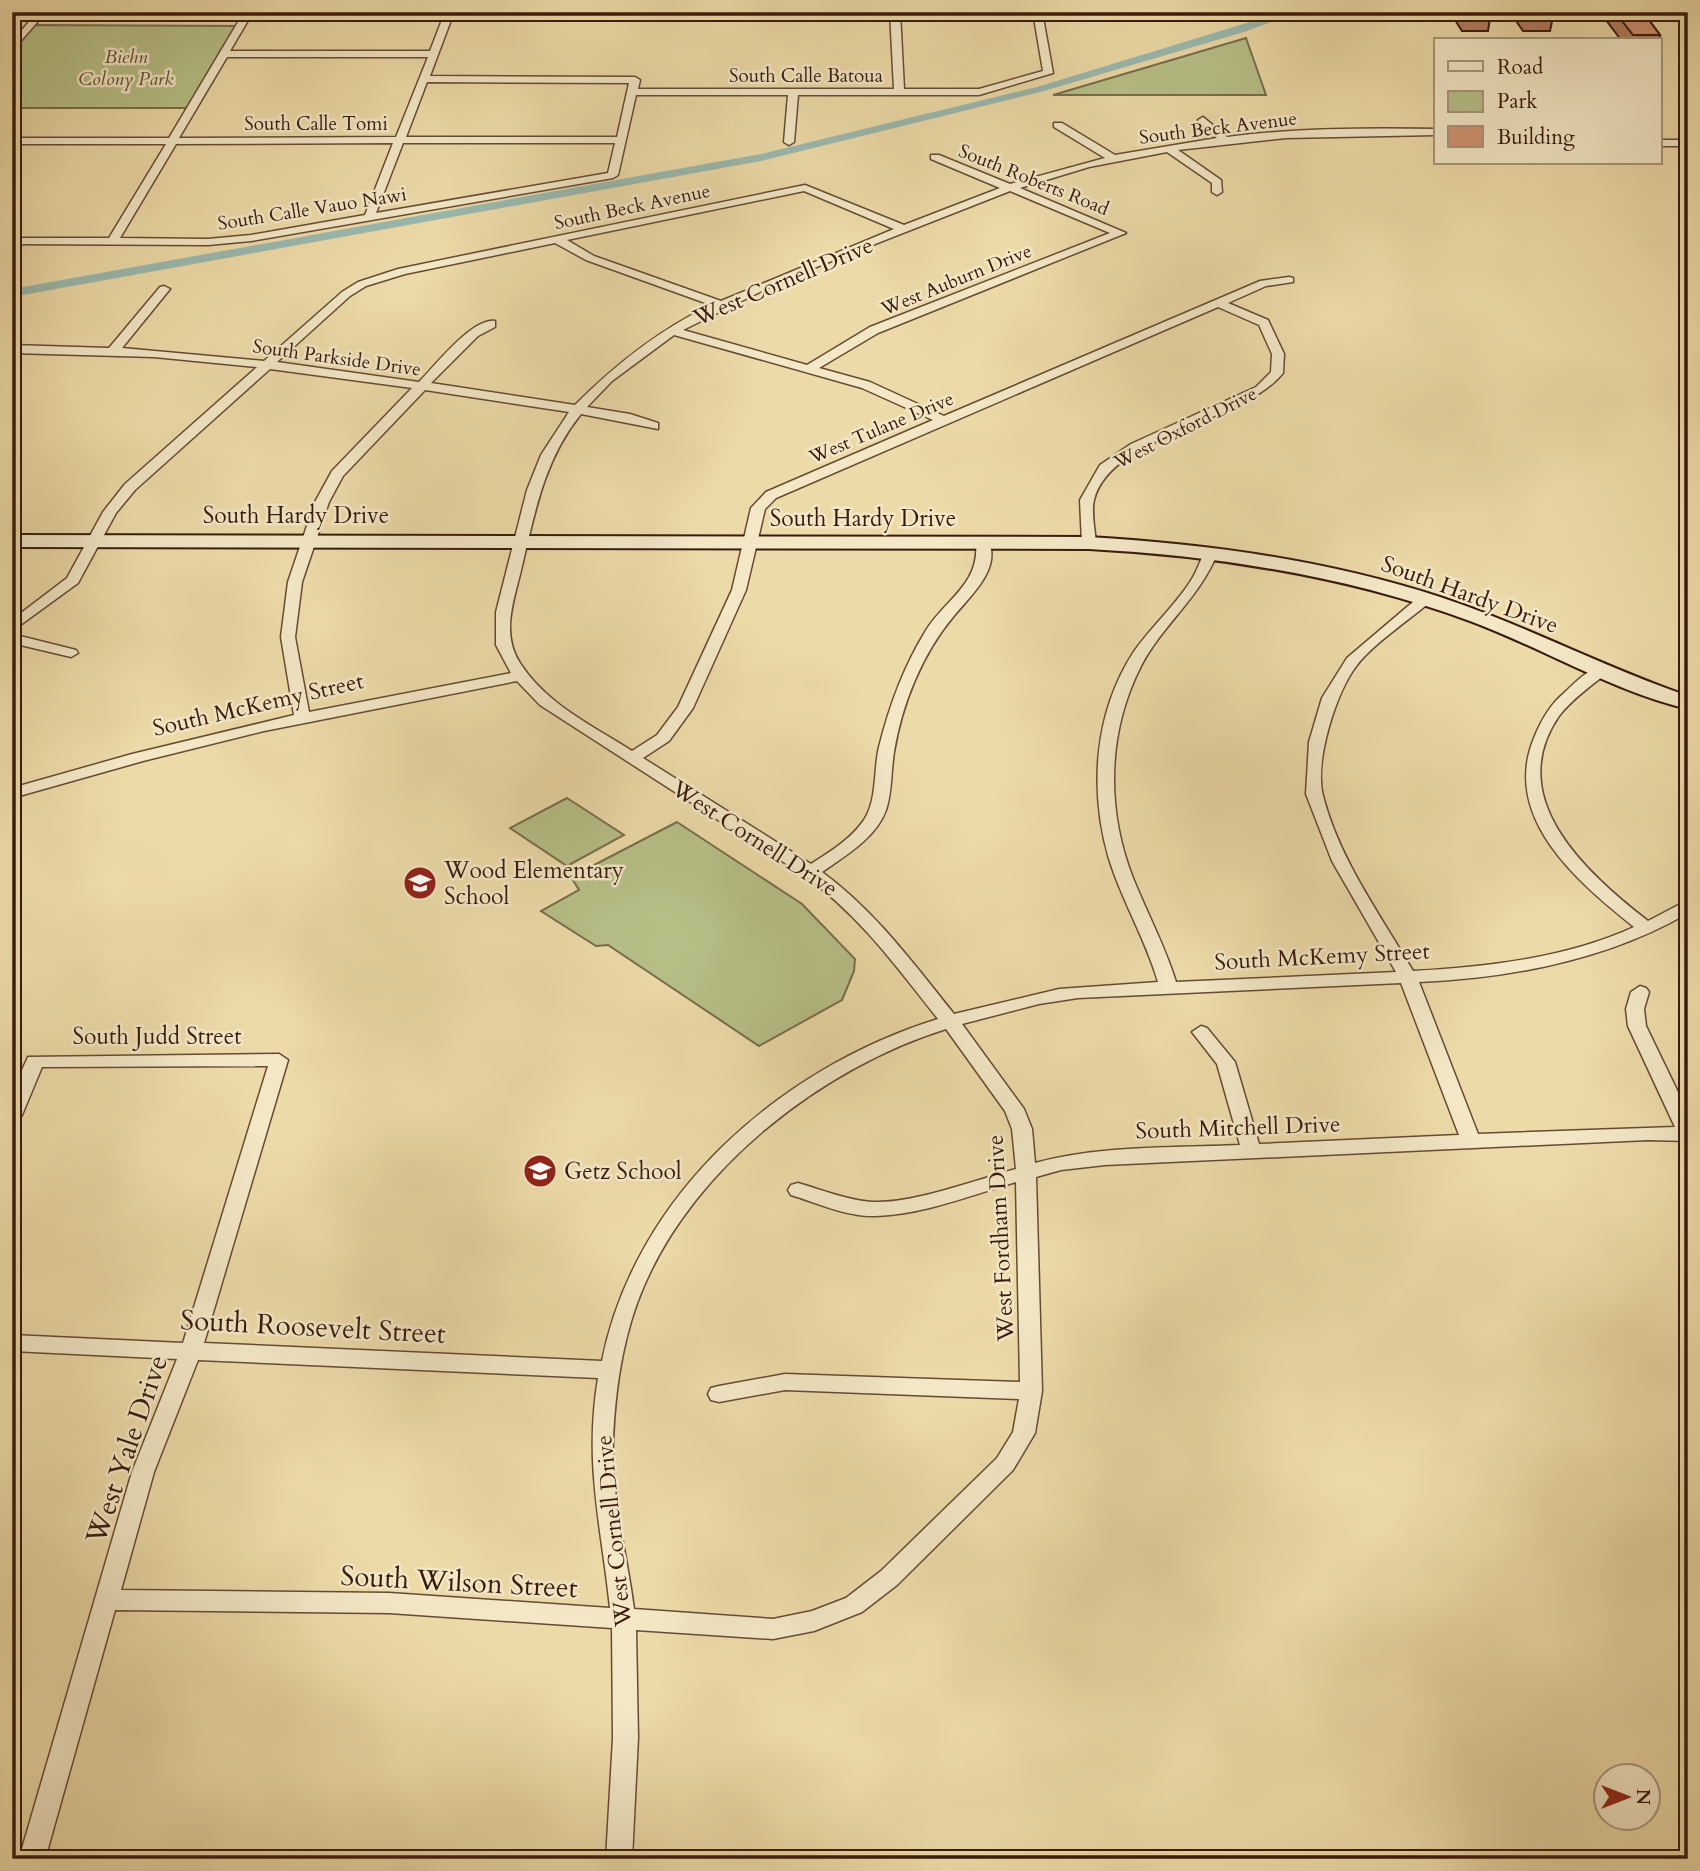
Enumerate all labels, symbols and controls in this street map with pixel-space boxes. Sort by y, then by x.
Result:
legend [1434,38,1662,164]
park label: Biehn Colony Park [78,44,174,92]
text: Road [1497,53,1543,82]
street label: South Calle Batoua [729,63,883,89]
text: Park [1497,87,1538,116]
street label: South Beck Avenue [1138,105,1299,151]
street label: South Calle Tomi [244,111,388,137]
text: Building [1497,123,1575,152]
street label: South Roberts Road [955,138,1113,222]
street label: South Beck Avenue [552,178,713,236]
street label: South Calle Vauo Nawi [216,181,408,237]
street label: West Cornell Drive [688,230,878,334]
street label: West Auburn Drive [876,238,1036,322]
street label: South Parkside Drive [251,333,423,383]
street label: West Oxford Drive [1109,381,1261,476]
street label: West Tulane Drive [804,386,958,471]
street label: South Hardy Drive [203,500,389,531]
street label: South Hardy Drive [770,503,956,534]
street label: South Hardy Drive [1377,548,1563,641]
street label: South McKemy Street [150,665,367,744]
street label: West Cornell Drive [665,772,844,904]
place label: Wood Elementary School [443,855,624,912]
school or university icon: Wood Elementary School [401,864,439,902]
street label: South McKemy Street [1214,935,1430,978]
street label: South Judd Street [72,1021,242,1052]
street label: South Mitchell Drive [1135,1108,1341,1147]
street label: West Fordham Drive [980,1134,1021,1343]
school or university icon: Getz School [521,1152,559,1190]
place label: Getz School [564,1156,682,1187]
street label: South Roosevelt Street [179,1301,447,1353]
street label: West Yale Drive [77,1350,177,1550]
street label: West Cornell Drive [588,1434,639,1629]
street label: South Wilson Street [339,1557,579,1607]
north arrow [1592,1762,1662,1832]
text: N [1630,1789,1656,1806]

